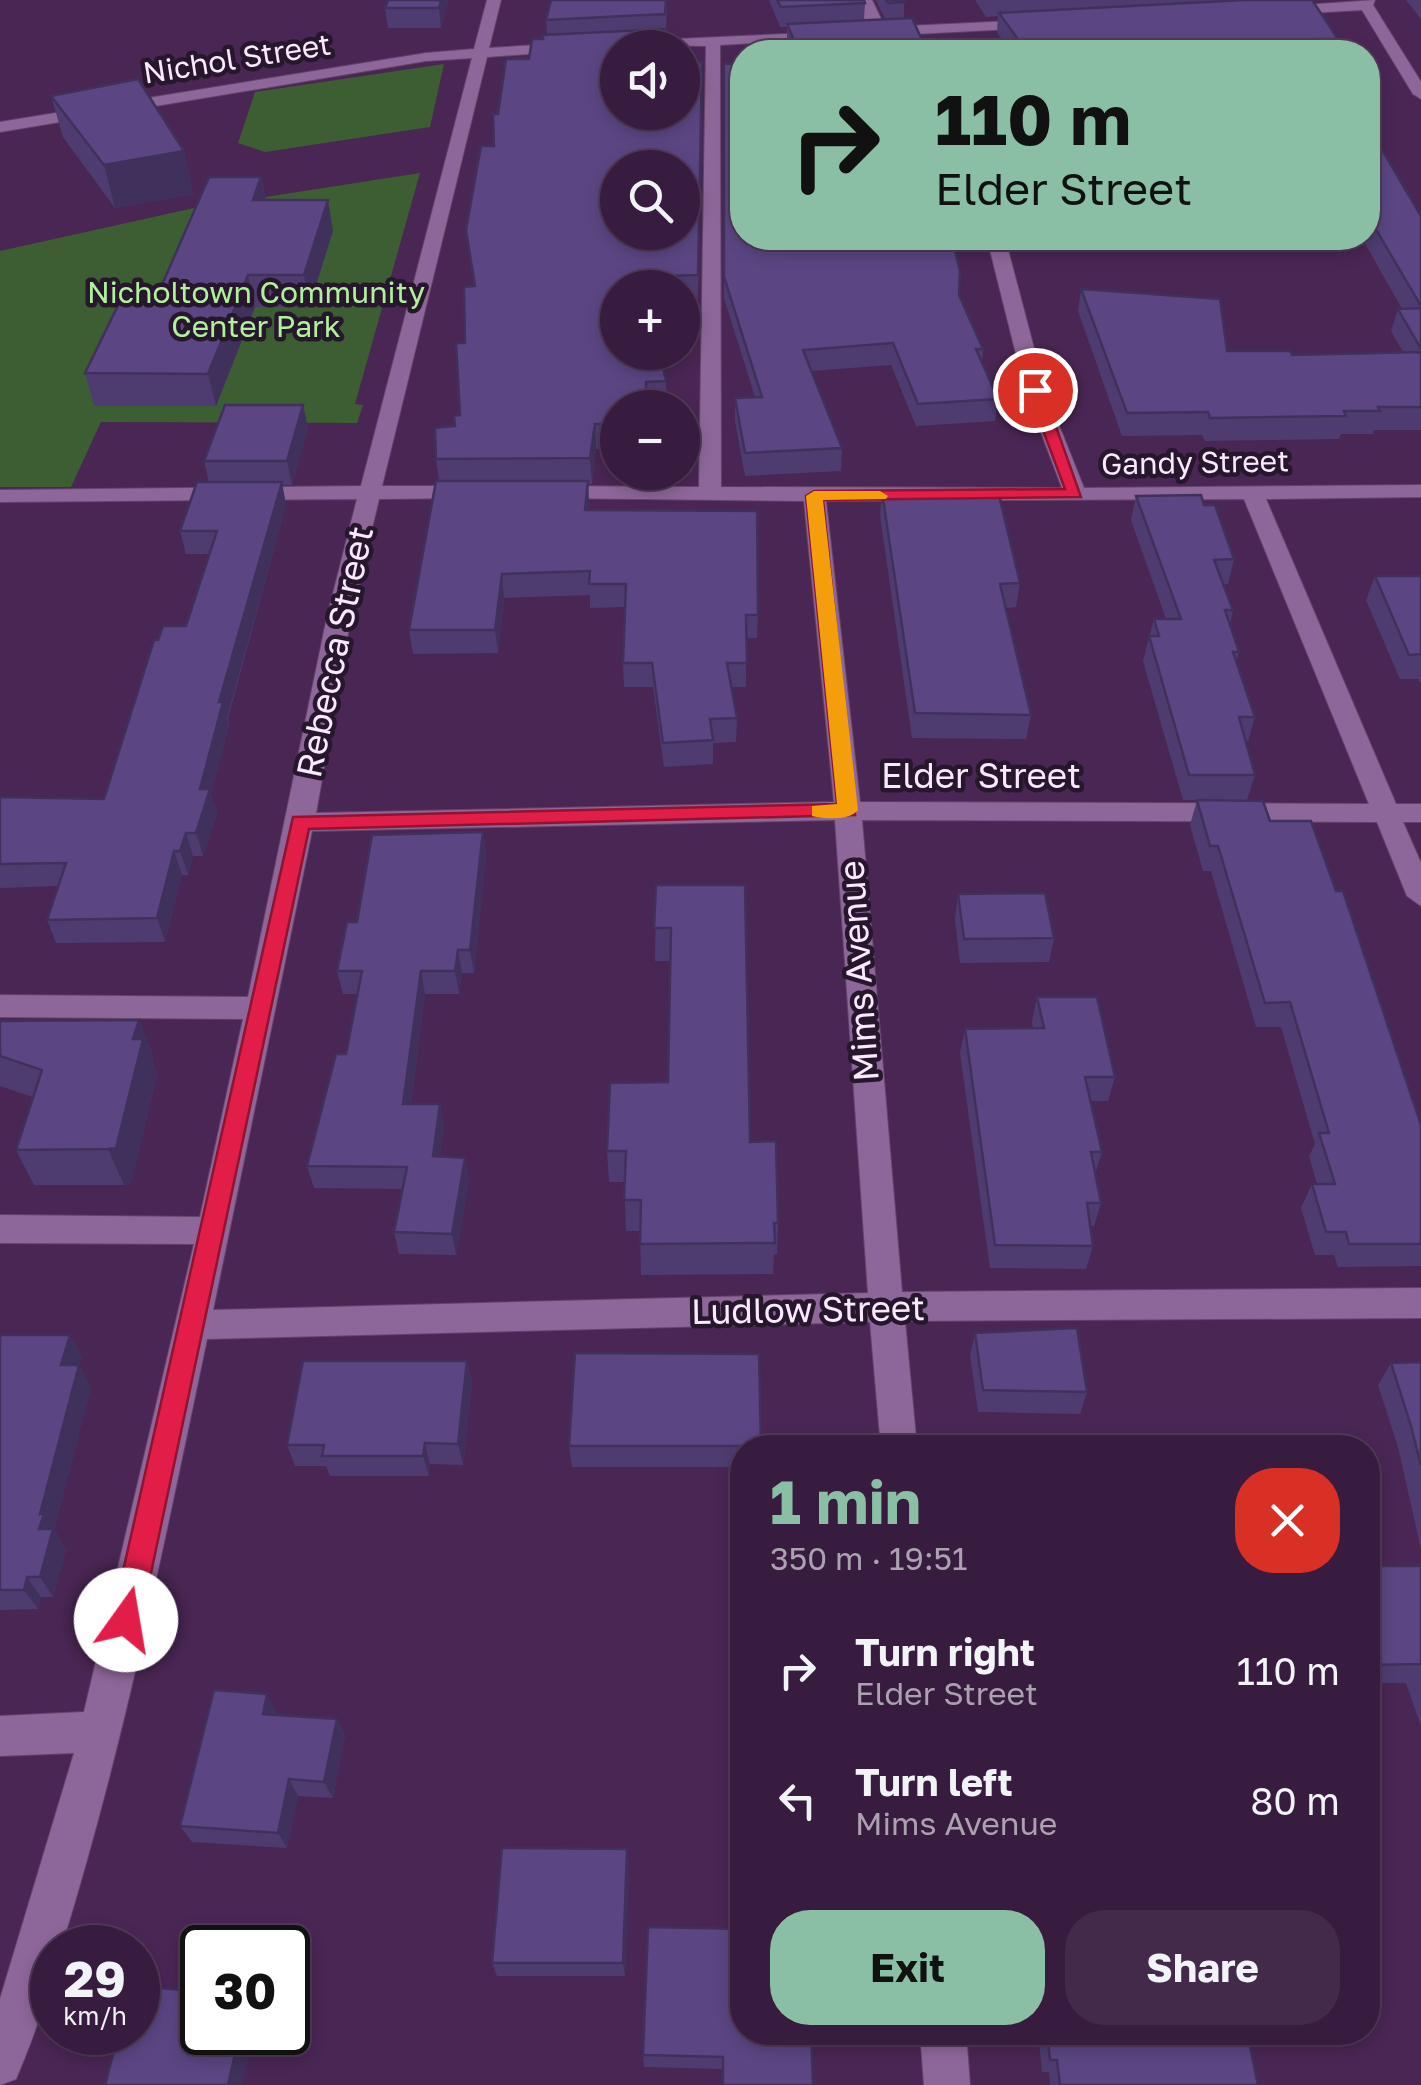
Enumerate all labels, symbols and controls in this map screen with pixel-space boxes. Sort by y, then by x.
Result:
street label: Nichol Street [140,25,333,91]
map controls [600,30,700,490]
button: sound [600,30,700,130]
text: 110 m [935,76,1131,160]
icon: right [770,80,900,210]
button: search [600,150,700,250]
text: Elder Street [935,161,1192,215]
button: + [600,270,700,370]
park label: Nicholtown Community Center Park [87,274,425,344]
pin [993,348,1078,433]
icon: arrive [1008,363,1063,418]
button: − [600,390,700,490]
street label: Gandy Street [1101,442,1289,482]
street label: Rebecca Street [287,522,381,781]
street label: Elder Street [881,754,1081,796]
street label: Mims Avenue [829,859,887,1083]
street label: Ludlow Street [691,1286,925,1332]
text: 1 min [770,1465,921,1537]
button: close [1235,1468,1340,1573]
text: 350 m · 19:51 [770,1539,968,1577]
position arrow [74,1568,178,1672]
text: Turn right [855,1629,1035,1674]
icon: right [770,1643,825,1698]
text: 110 m [1236,1648,1340,1693]
text: Elder Street [855,1674,1038,1712]
text: Turn left [855,1759,1013,1804]
icon: left [770,1773,825,1828]
text: 80 m [1250,1778,1340,1823]
text: Mims Avenue [855,1804,1057,1842]
button: Exit [770,1910,1045,2025]
button: Share [1065,1910,1340,2025]
speed limit sign: 30 [180,1925,310,2055]
text: 29 [64,1948,126,2008]
text: km/h [63,2000,127,2031]

